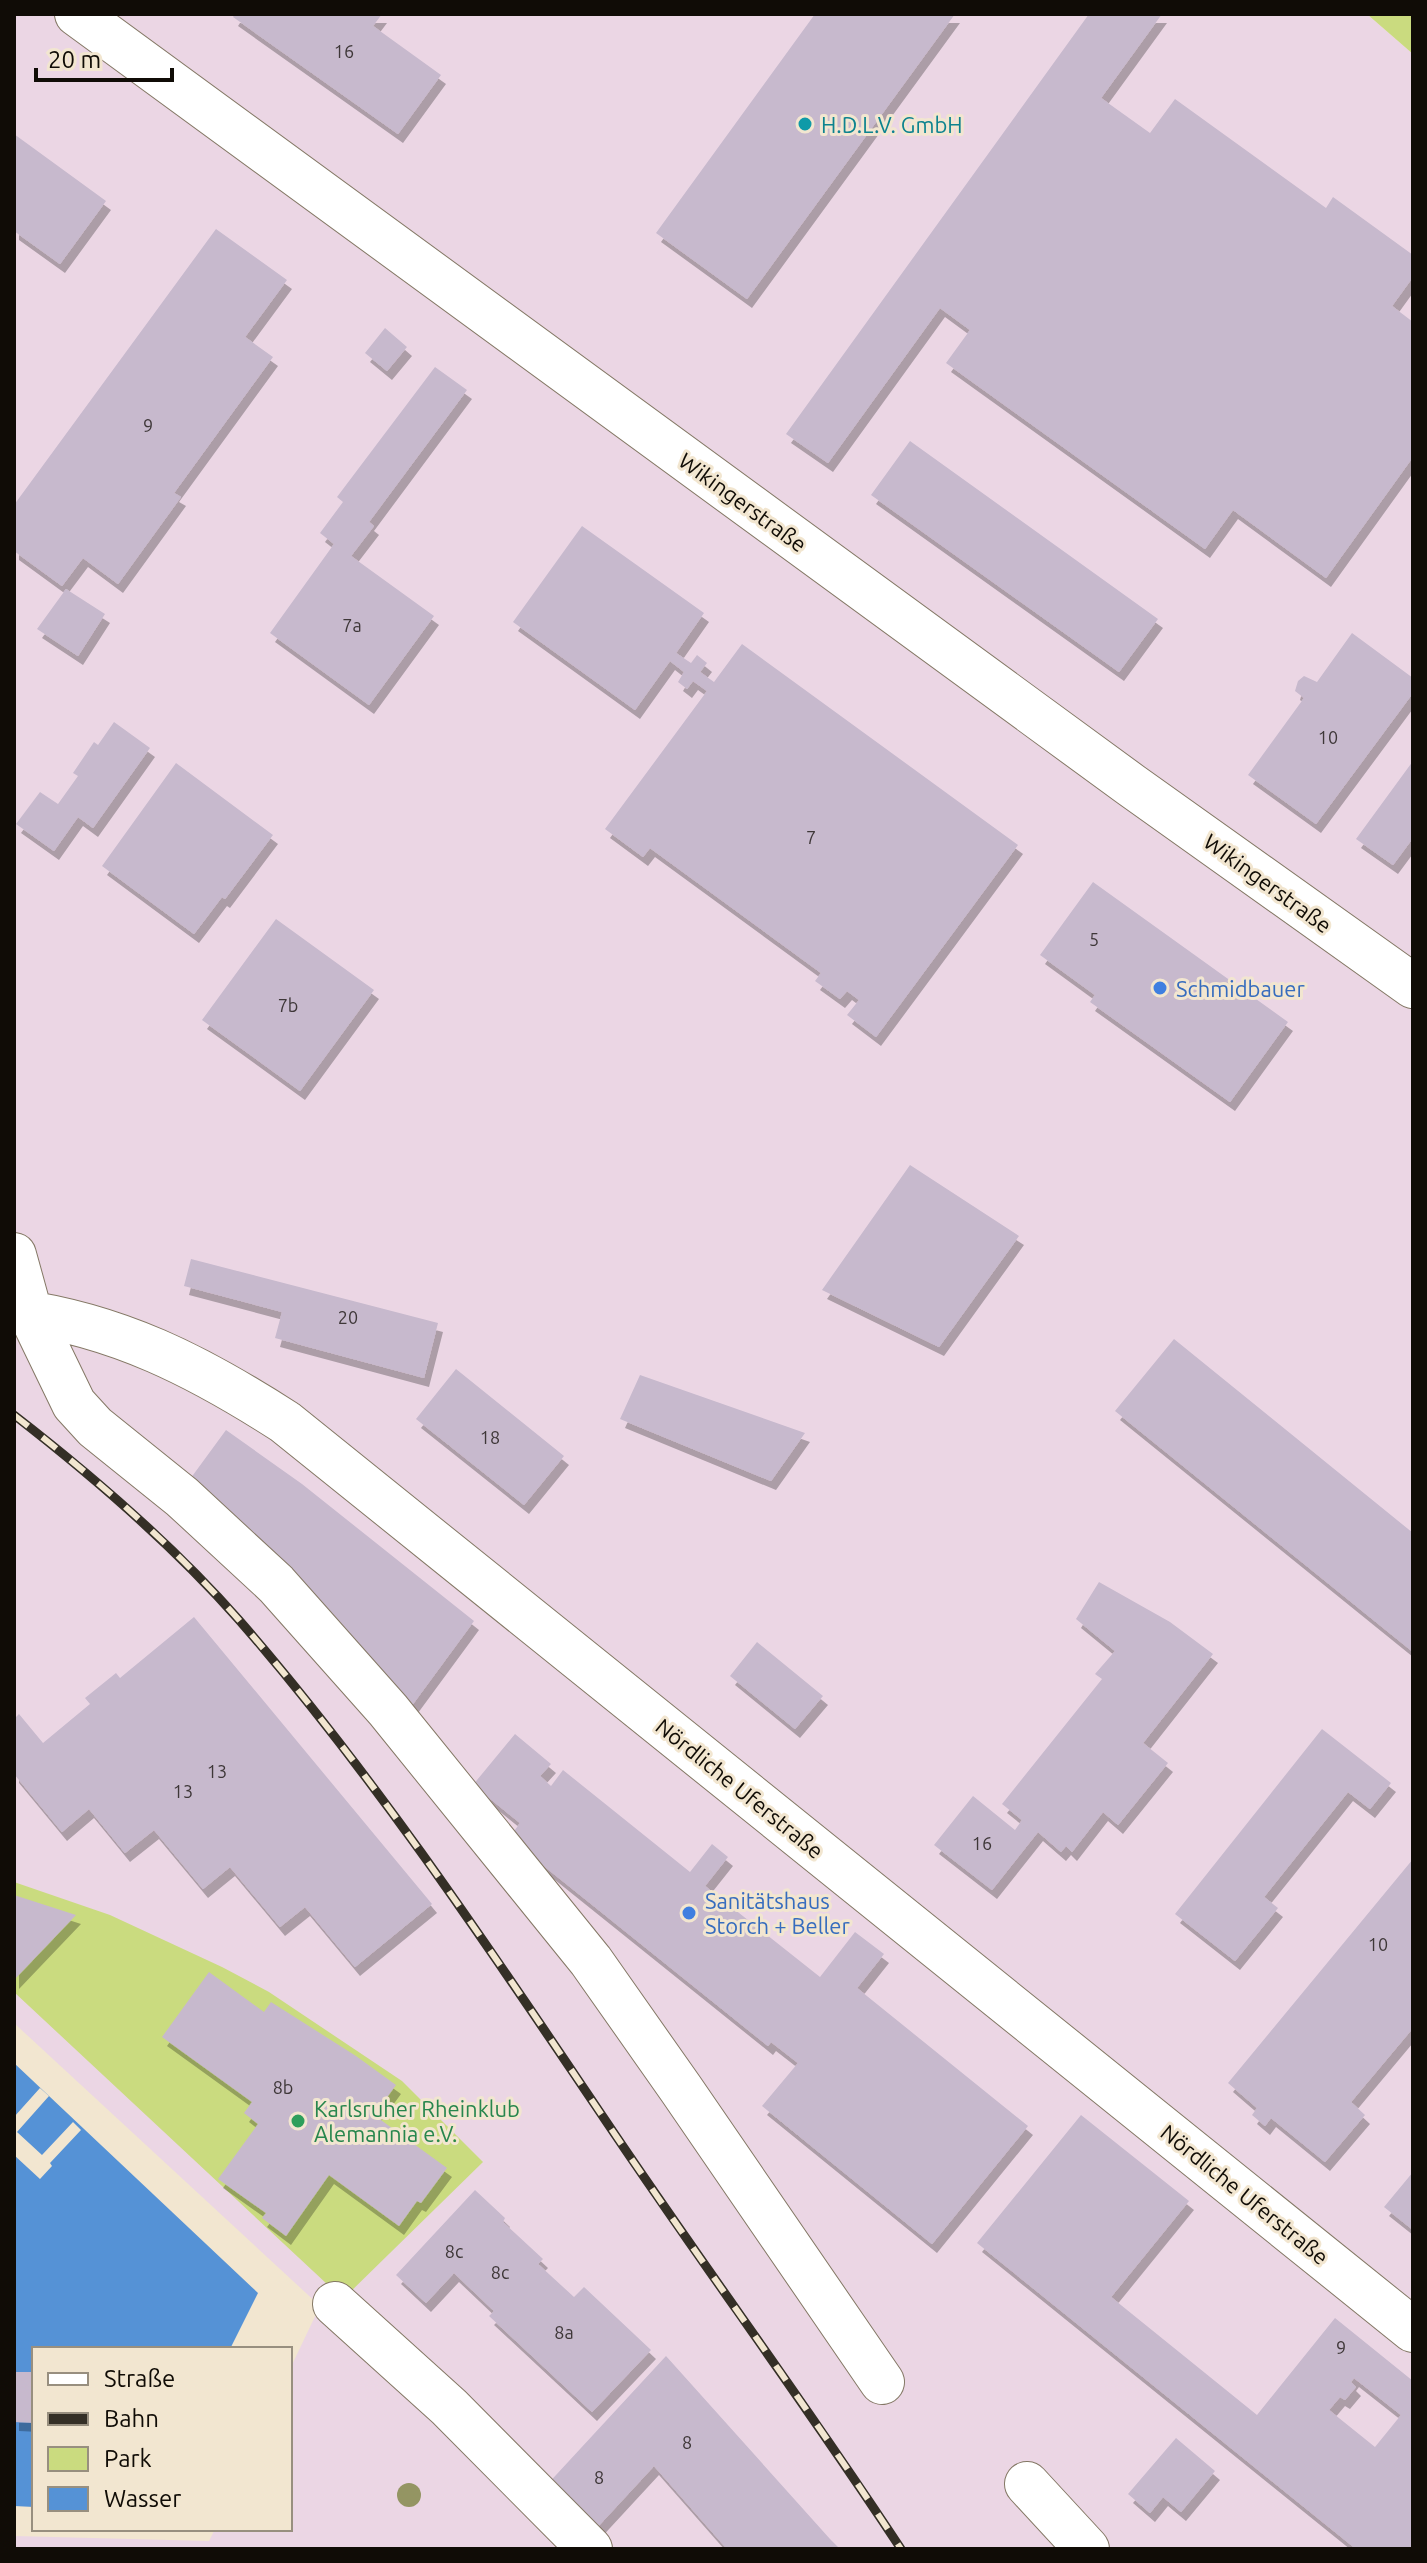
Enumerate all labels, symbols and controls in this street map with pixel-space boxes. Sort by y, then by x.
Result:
scale bar [36,32,172,82]
house number: 16 [334,41,354,61]
text: 20 m [48,46,101,73]
place label: H.D.L.V. GmbH [821,112,963,137]
marker: H.D.L.V. GmbH [796,115,814,133]
house number: 9 [143,415,153,435]
street label: Wikingerstraße [674,447,812,557]
house number: 7a [342,615,362,635]
house number: 10 [1318,727,1338,747]
house number: 7 [806,827,816,847]
street label: Wikingerstraße [1199,828,1337,938]
house number: 5 [1089,929,1099,949]
place label: Schmidbauer [1176,976,1305,1001]
marker: Schmidbauer [1151,979,1169,997]
house number: 7b [278,995,298,1015]
house number: 20 [338,1307,358,1327]
house number: 18 [480,1427,500,1447]
street label: Nördliche Uferstraße [651,1713,829,1863]
house number: 13 [207,1761,227,1781]
house number: 13 [173,1781,193,1801]
house number: 16 [972,1833,992,1853]
place label: Sanitätshaus Storch + Beller [705,1888,850,1938]
marker: Sanitätshaus Storch + Beller [680,1904,698,1922]
house number: 10 [1368,1934,1388,1954]
house number: 8b [273,2077,293,2097]
place label: Karlsruher Rheinklub Alemannia e.V. [314,2096,520,2146]
marker: Karlsruher Rheinklub Alemannia e.V. [289,2112,307,2130]
street label: Nördliche Uferstraße [1156,2119,1334,2269]
house number: 8c [445,2241,463,2261]
house number: 8c [491,2262,509,2282]
house number: 8a [554,2322,574,2342]
house number: 9 [1336,2337,1346,2357]
legend [32,2347,292,2531]
text: Straße [104,2365,175,2392]
text: Bahn [104,2405,159,2432]
house number: 8 [682,2432,692,2452]
text: Park [104,2445,152,2472]
house number: 8 [594,2467,604,2487]
text: Wasser [104,2485,181,2512]

